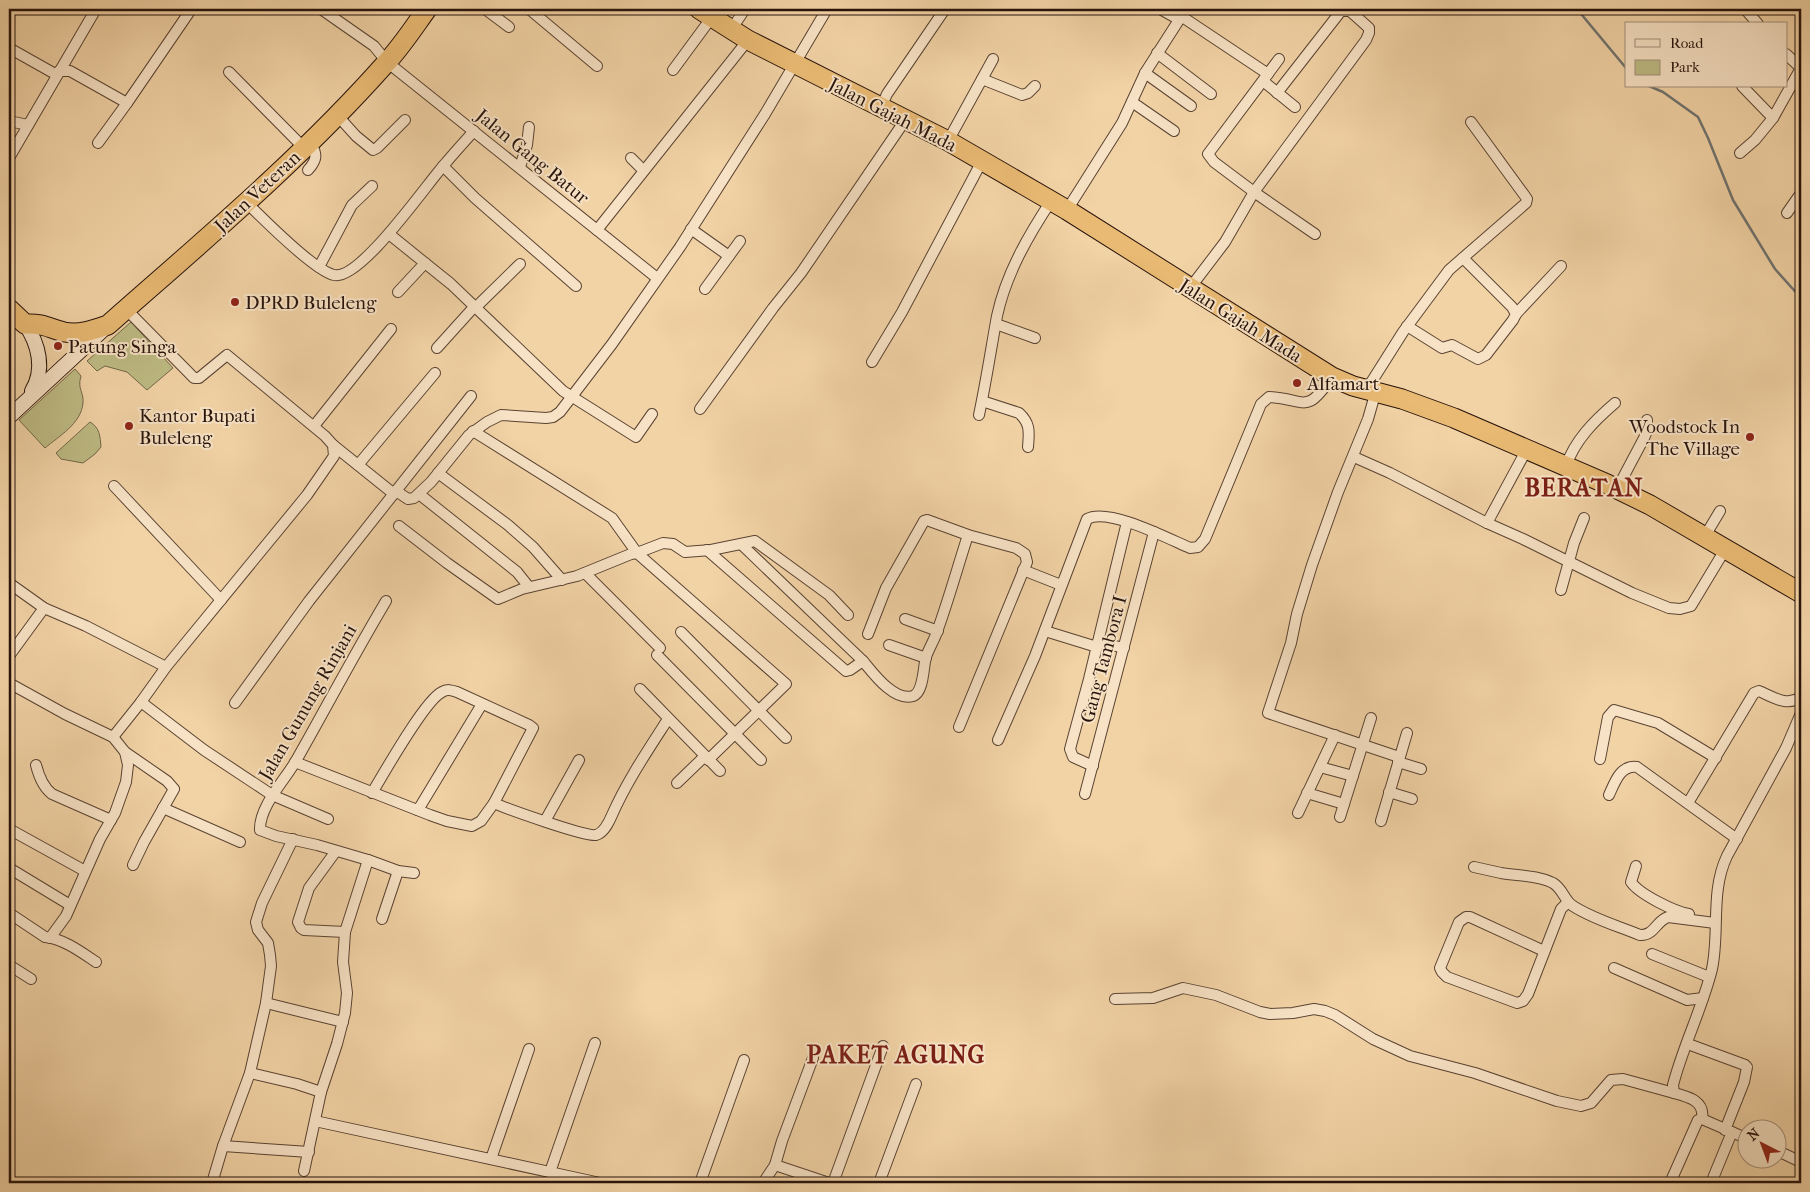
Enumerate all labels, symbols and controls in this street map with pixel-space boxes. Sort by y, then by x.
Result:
legend [1625,22,1788,88]
text: Road [1670,34,1704,52]
text: Park [1670,58,1700,76]
street label: Jalan Gajah Mada [823,72,960,157]
street label: Jalan Gang Batur [470,103,594,210]
street label: Jalan Veteran [209,146,305,238]
street label: Jalan Gajah Mada [1173,273,1306,368]
place label: DPRD Buleleng [245,292,377,314]
marker: DPRD Buleleng [229,296,241,308]
place label: Patung Singa [68,336,176,358]
marker: Patung Singa [52,340,64,352]
place label: Alfamart [1306,373,1379,395]
marker: Alfamart [1291,377,1303,389]
place label: Kantor Bupati Buleleng [139,405,256,449]
place label: Woodstock In The Village [1628,416,1740,460]
marker: Kantor Bupati Buleleng [123,420,135,432]
marker: Woodstock In The Village [1744,431,1756,443]
district label: BERATAN [1525,474,1643,502]
street label: Gang Tambora I [1076,593,1132,725]
street label: Jalan Gunung Rinjani [253,620,362,786]
district label: PAKET AGUNG [806,1041,986,1069]
north arrow [1738,1120,1788,1170]
text: N [1744,1125,1764,1145]

